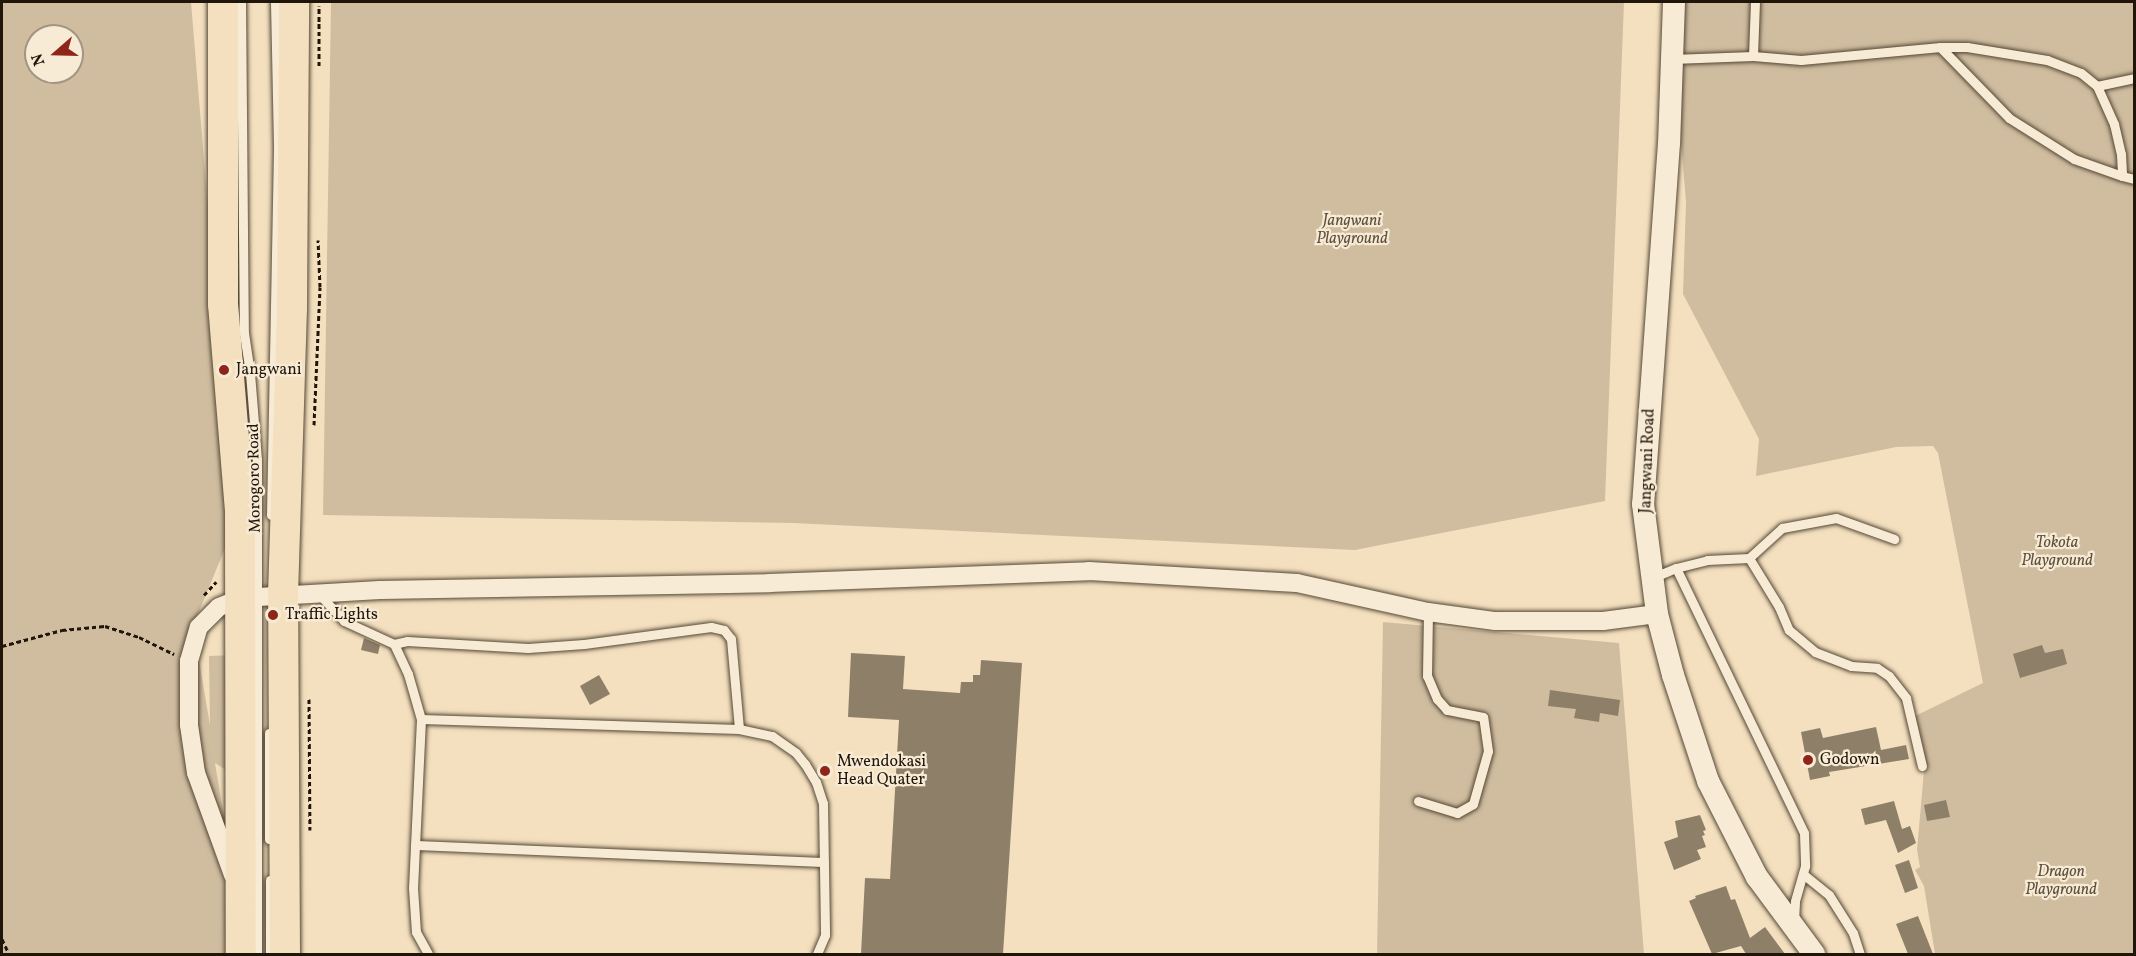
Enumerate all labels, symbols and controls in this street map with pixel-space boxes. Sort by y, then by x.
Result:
north arrow [24,24,84,84]
text: N [27,50,51,69]
park label: Jangwani Playground [1316,211,1388,249]
place label: Jangwani [236,360,302,380]
marker: Jangwani [217,363,231,377]
street label: Jangwani Road [1637,408,1659,514]
street label: Morogoro Road [244,423,266,533]
park label: Tokota Playground [2021,533,2093,571]
place label: Traffic Lights [285,605,378,625]
marker: Traffic Lights [266,608,280,622]
place label: Godown [1820,750,1880,770]
place label: Mwendokasi Head Quater [837,752,926,790]
marker: Godown [1801,753,1815,767]
marker: Mwendokasi Head Quater [818,764,832,778]
park label: Dragon Playground [2025,862,2097,900]

